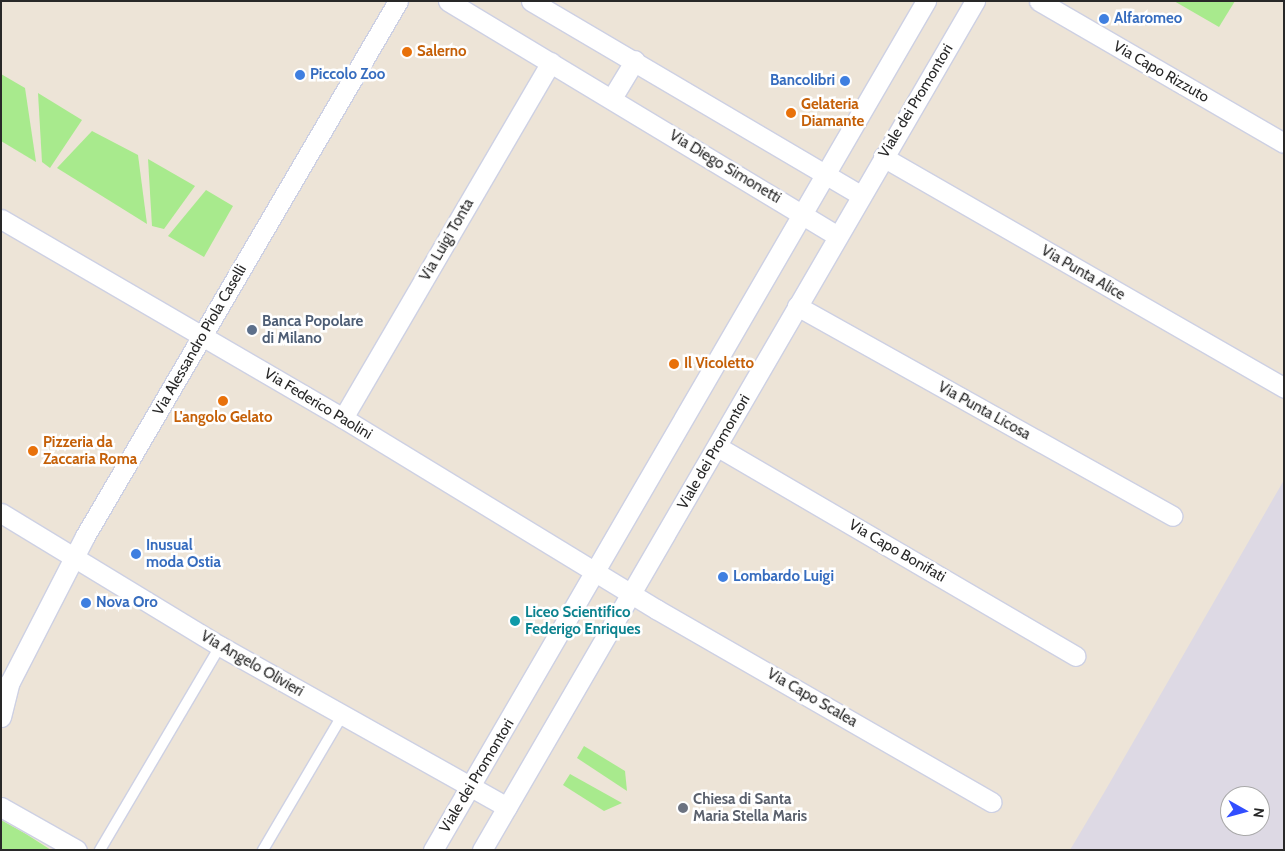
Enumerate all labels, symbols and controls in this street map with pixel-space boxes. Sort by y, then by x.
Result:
place label: Alfaromeo [1114,10,1182,28]
marker: Alfaromeo [1098,13,1110,25]
street label: Via Capo Rizzuto [1110,37,1212,107]
street label: Viale dei Promontori [875,41,957,161]
place label: Salerno [417,43,467,61]
marker: Salerno [401,46,413,58]
place label: Piccolo Zoo [310,66,385,84]
marker: Piccolo Zoo [294,69,306,81]
place label: Bancolibri [770,72,835,90]
marker: Bancolibri [839,75,851,87]
place label: Gelateria Diamante [801,95,864,130]
marker: Gelateria Diamante [785,107,797,119]
street label: Via Diego Simonetti [666,127,784,207]
street label: Via Luigi Tonta [416,196,478,284]
street label: Via Punta Alice [1038,242,1128,304]
street label: Via Alessandro Piola Caselli [149,261,251,419]
place label: Banca Popolare di Milano [262,312,363,347]
marker: Banca Popolare di Milano [246,324,258,336]
place label: Il Vicoletto [684,355,754,373]
marker: Il Vicoletto [668,358,680,370]
street label: Via Federico Paolini [261,365,375,443]
street label: Via Punta Licosa [935,378,1033,444]
street label: Viale dei Promontori [674,391,754,513]
marker: L'angolo Gelato [217,395,229,407]
place label: L'angolo Gelato [173,409,273,427]
place label: Pizzeria da Zaccaria Roma [43,433,137,468]
marker: Pizzeria da Zaccaria Roma [27,445,39,457]
street label: Via Capo Bonifati [845,516,949,586]
place label: Inusual moda Ostia [146,536,221,571]
marker: Inusual moda Ostia [130,548,142,560]
place label: Lombardo Luigi [733,568,834,586]
marker: Lombardo Luigi [717,571,729,583]
place label: Nova Oro [96,594,158,612]
marker: Nova Oro [80,597,92,609]
place label: Liceo Scientifico Federigo Enriques [525,603,640,638]
marker: Liceo Scientifico Federigo Enriques [509,615,521,627]
street label: Via Angelo Olivieri [197,627,307,701]
street label: Via Capo Scalea [764,665,860,731]
street label: Viale dei Promontori [436,716,518,836]
north arrow [1220,786,1270,836]
place label: Chiesa di Santa Maria Stella Maris [693,790,807,825]
marker: Chiesa di Santa Maria Stella Maris [677,802,689,814]
text: N [1249,807,1268,819]

